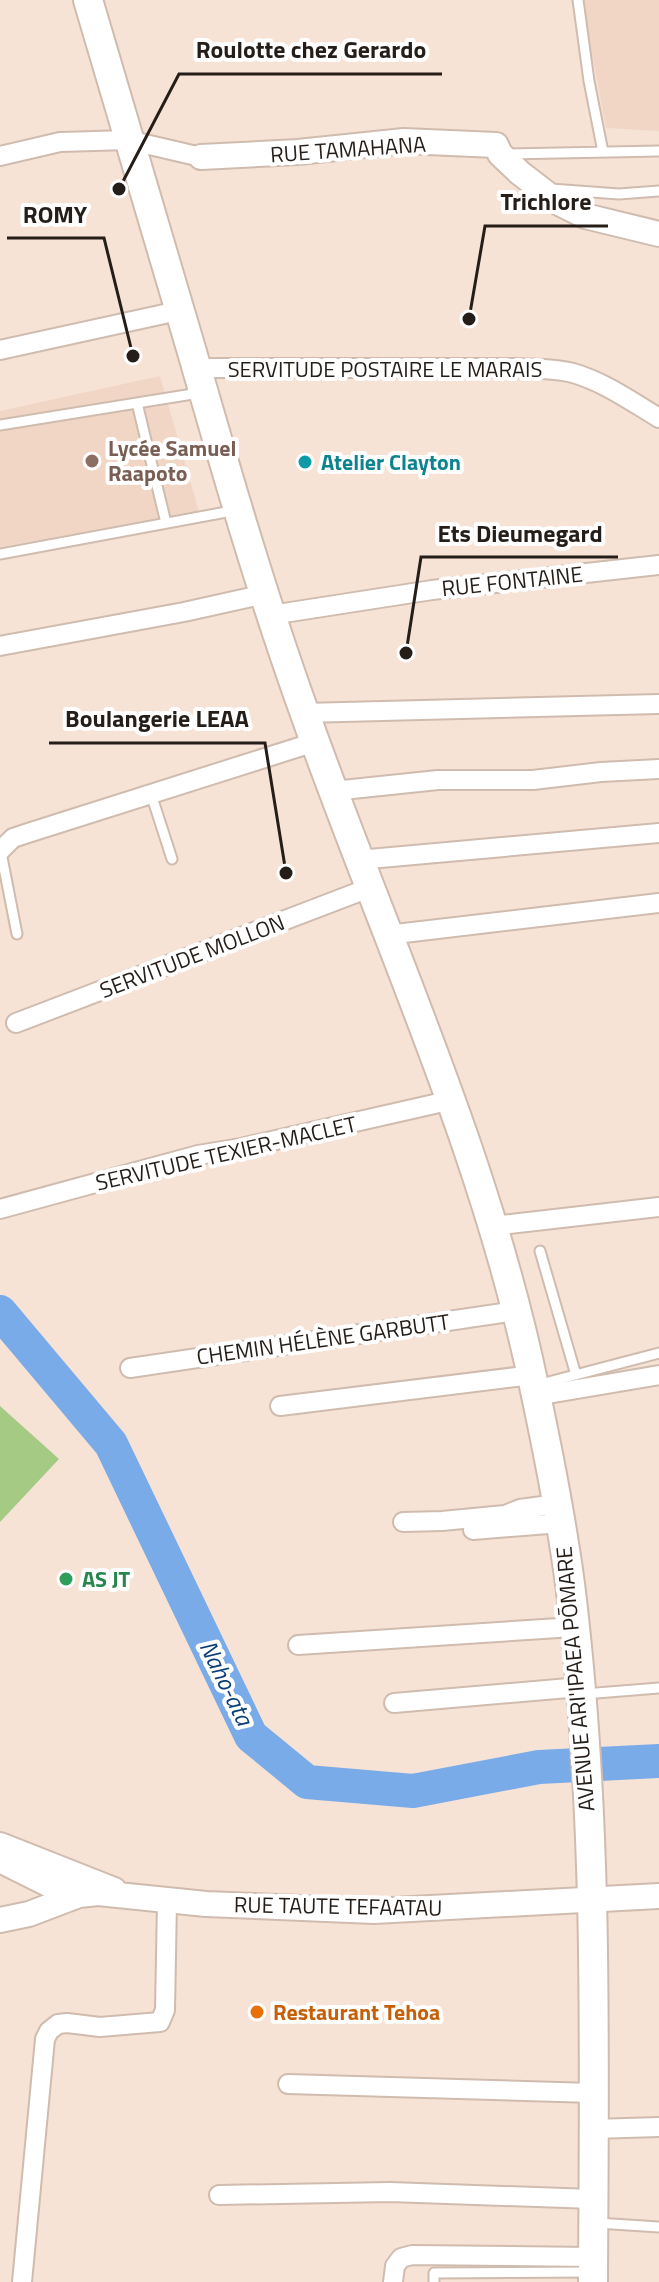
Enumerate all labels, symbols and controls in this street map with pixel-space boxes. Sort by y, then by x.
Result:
callout: Roulotte chez Gerardo [179,26,442,74]
text: Roulotte chez Gerardo [196,31,426,67]
street label: RUE TAMAHANA [269,127,427,171]
callout: Trichlore [485,178,608,226]
text: Trichlore [501,183,591,219]
callout: ROMY [7,190,104,238]
text: ROMY [23,196,88,232]
street label: SERVITUDE POSTAIRE LE MARAIS [228,352,542,386]
place label: Lycée Samuel Raapoto [108,431,236,490]
place label: Atelier Clayton [321,445,461,479]
marker: Lycée Samuel Raapoto [83,452,101,470]
marker: Atelier Clayton [296,453,314,471]
callout: Ets Dieumegard [421,509,618,557]
text: Ets Dieumegard [437,515,603,551]
street label: RUE FONTAINE [440,557,584,605]
callout: Boulangerie LEAA [49,695,265,743]
text: Boulangerie LEAA [65,700,249,736]
street label: SERVITUDE MOLLON [95,905,289,1007]
street label: SERVITUDE TEXIER-MACLET [92,1106,360,1200]
street label: CHEMIN HÉLÈNE GARBUTT [194,1304,452,1374]
street label: AVENUE ARI'IPAEA PŌMARE [546,1545,604,1813]
place label: AS JT [82,1562,131,1596]
marker: AS JT [57,1570,75,1588]
water label: Naho-ata [191,1634,264,1733]
street label: RUE TAUTE TEFAATAU [234,1887,442,1925]
place label: Restaurant Tehoa [273,1995,440,2029]
marker: Restaurant Tehoa [248,2003,266,2021]

